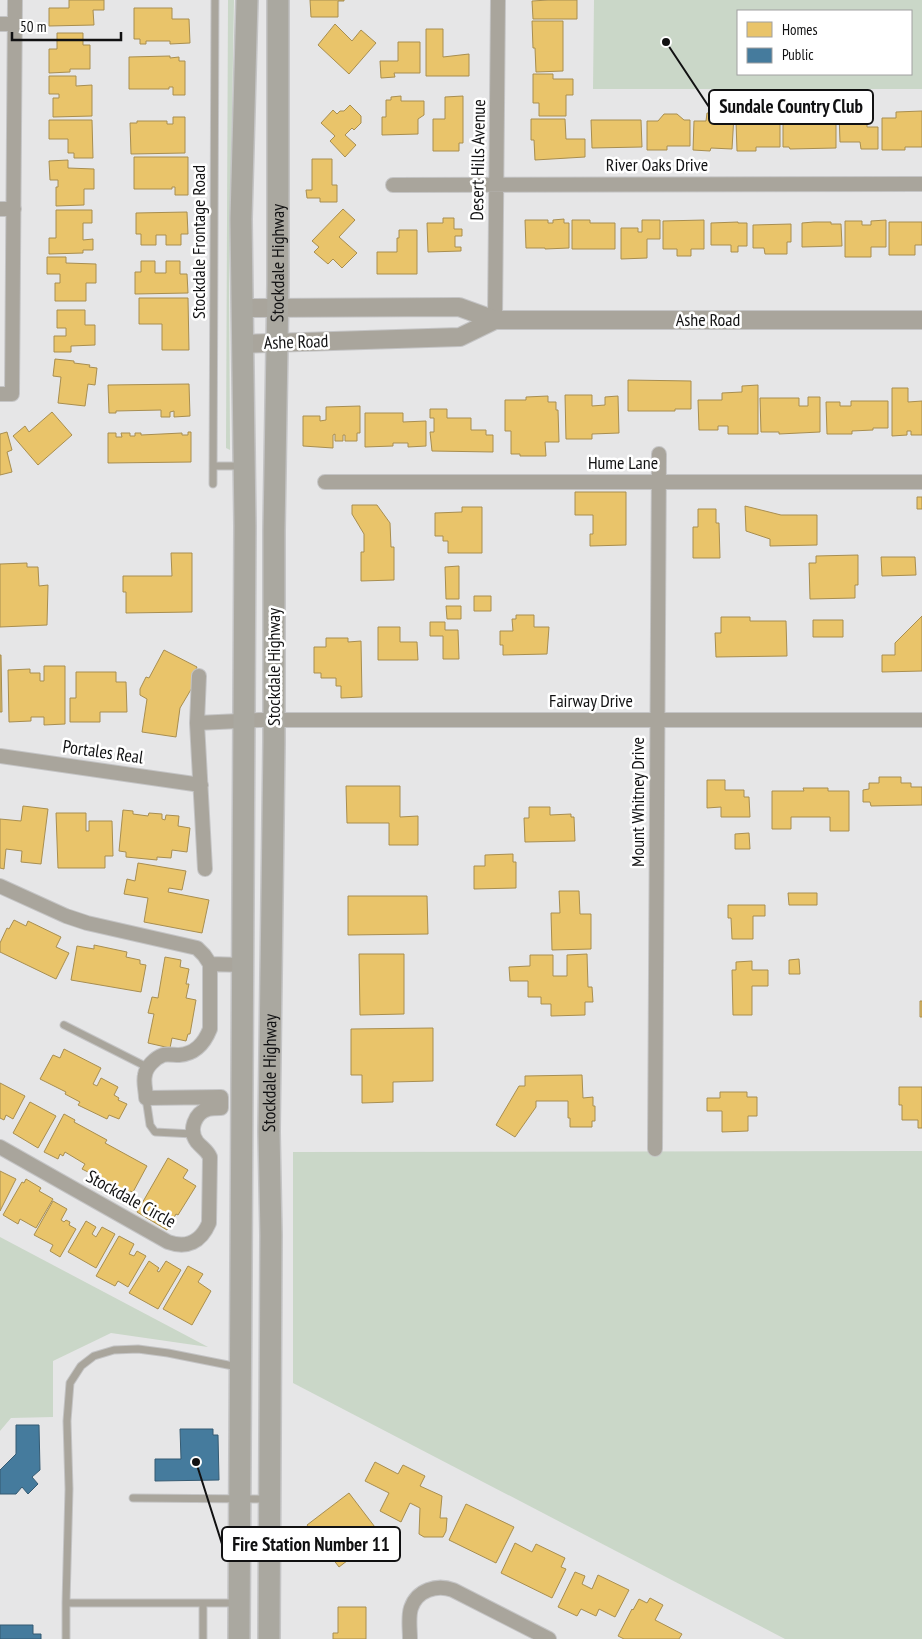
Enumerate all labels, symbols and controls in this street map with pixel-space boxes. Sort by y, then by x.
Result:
scale bar [12,10,121,42]
legend [737,10,912,75]
text: 50 m [20,17,46,36]
text: Homes [782,20,818,39]
text: Public [782,45,814,64]
callout: Sundale Country Club [709,90,873,124]
text: Sundale Country Club [719,94,863,118]
street label: Desert Hills Avenue [465,99,490,221]
street label: River Oaks Drive [606,153,708,176]
street label: Stockdale Frontage Road [187,165,210,319]
street label: Stockdale Highway [265,204,289,322]
street label: Ashe Road [676,308,740,331]
street label: Ashe Road [263,329,329,354]
street label: Hume Lane [588,451,658,474]
street label: Stockdale Highway [262,608,285,726]
street label: Fairway Drive [549,689,633,712]
street label: Portales Real [61,734,146,769]
street label: Mount Whitney Drive [626,737,649,867]
street label: Stockdale Highway [257,1014,282,1132]
street label: Stockdale Circle [82,1164,180,1233]
callout: Fire Station Number 11 [222,1527,400,1561]
text: Fire Station Number 11 [232,1532,390,1556]

